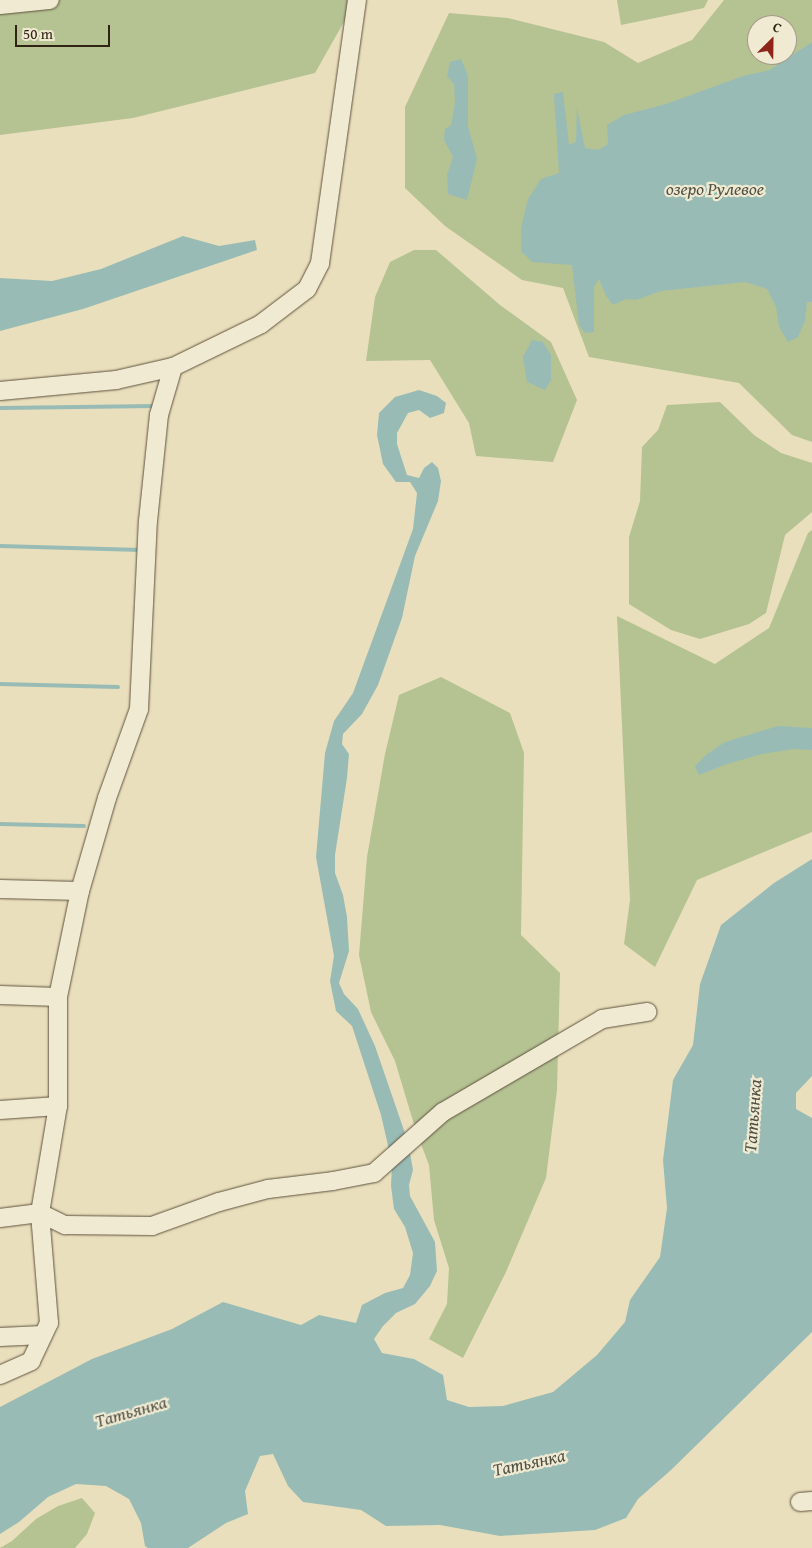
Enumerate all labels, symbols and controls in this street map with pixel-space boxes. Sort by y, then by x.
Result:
scale bar [18,15,112,47]
north arrow [747,15,797,65]
text: С [770,16,785,38]
text: 50 m [23,23,53,44]
water label: озеро Рулевое [666,178,764,200]
water label: Татьянка [740,1079,766,1153]
water label: Татьянка [93,1391,169,1433]
water label: Татьянка [491,1445,567,1481]

